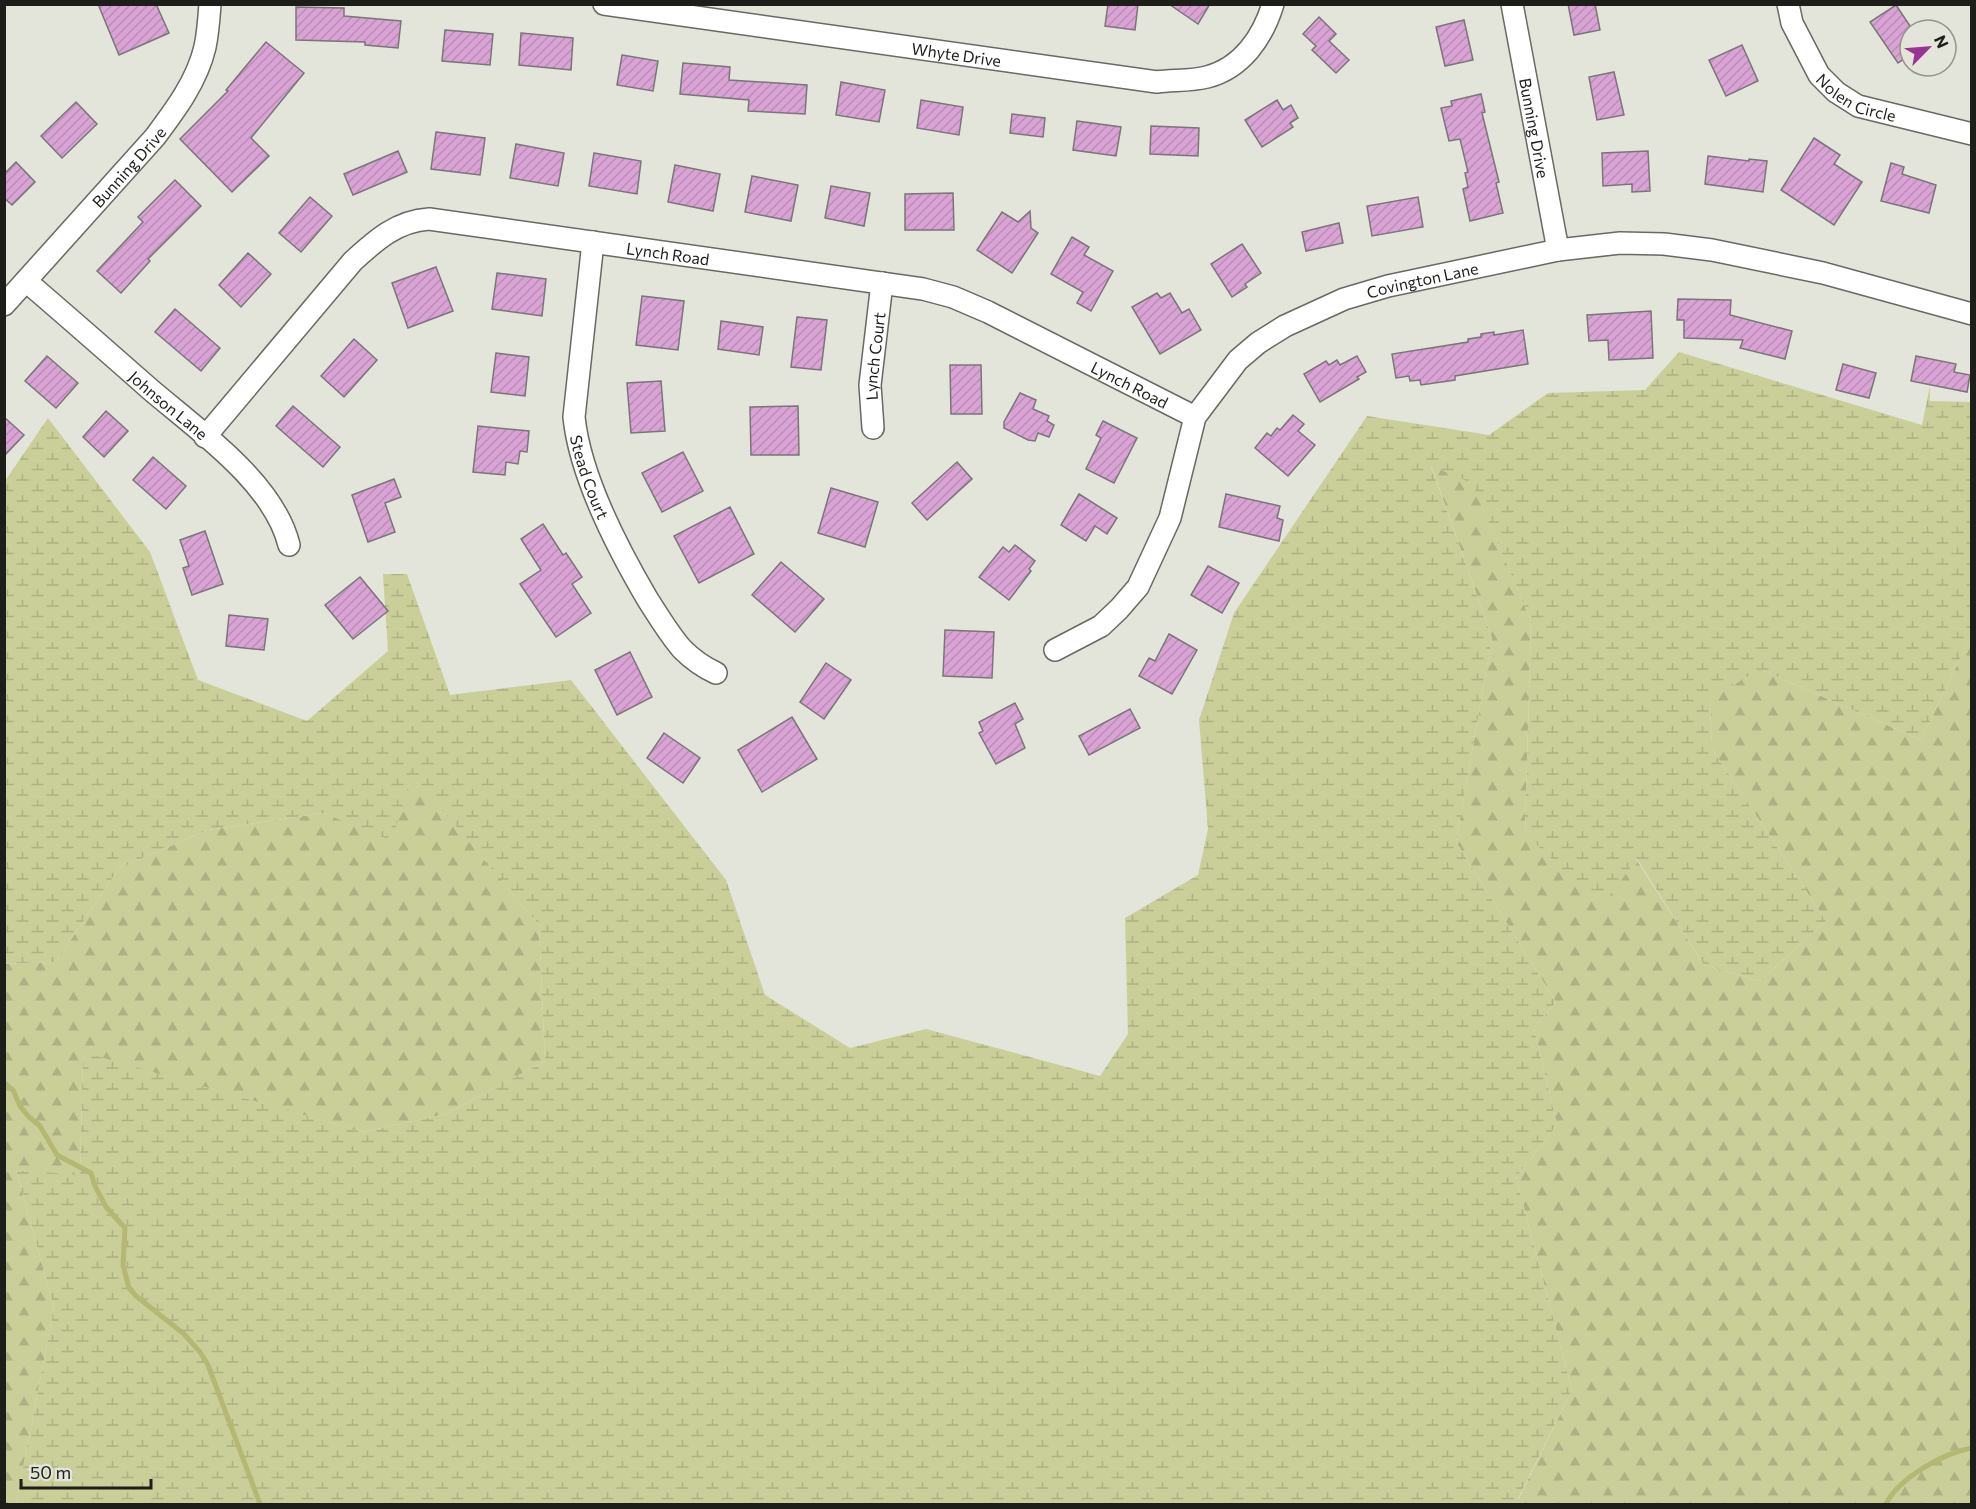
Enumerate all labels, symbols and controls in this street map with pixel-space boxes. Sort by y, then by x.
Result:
north arrow [1898,18,1958,78]
text: N [1931,32,1953,51]
street label: Whyte Drive [910,38,1003,69]
street label: Nolen Circle [1813,69,1898,125]
street label: Bunning Drive [1517,76,1554,179]
street label: Bunning Drive [87,123,169,211]
street label: Lynch Road [625,238,711,268]
street label: Covington Lane [1364,258,1480,301]
street label: Lynch Court [860,311,888,401]
street label: Lynch Road [1088,357,1172,411]
street label: Johnson Lane [126,366,212,443]
street label: Stead Court [567,433,614,522]
scale bar [21,1452,152,1490]
text: 50 m [30,1461,71,1483]

